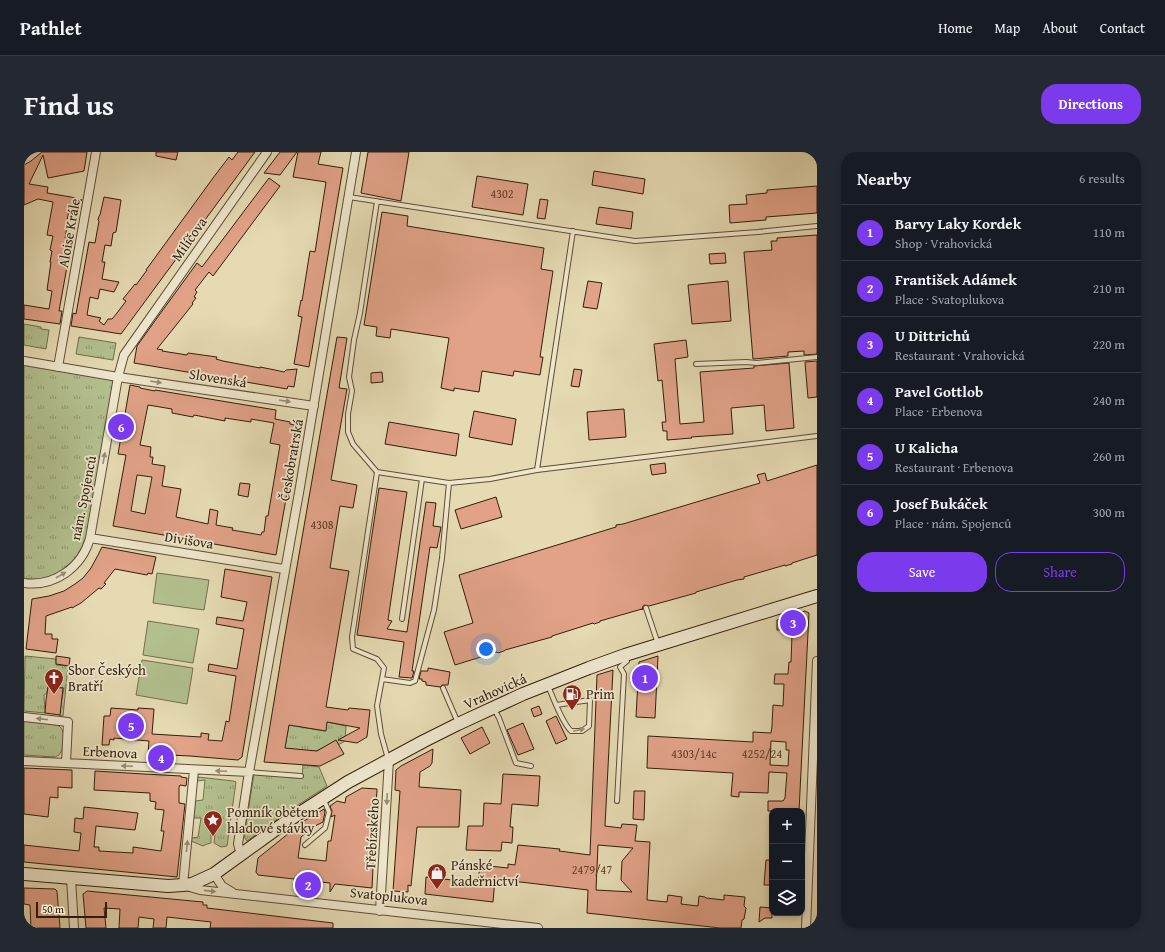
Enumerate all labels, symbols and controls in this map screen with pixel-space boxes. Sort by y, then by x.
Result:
text: Pathlet [20,14,82,42]
text: Home [938,18,973,38]
text: Map [995,18,1020,38]
text: About [1042,18,1078,38]
text: Contact [1100,18,1145,38]
text: Find us [24,84,114,125]
button: Directions [1041,84,1141,124]
text: Nearby [857,166,911,191]
text: 6 results [1079,169,1125,188]
house number: 4302 [490,185,514,202]
street label: Aloise Krále [53,196,85,269]
street label: Milíčova [167,213,212,265]
text: Barvy Laky Kordek [895,213,1021,234]
text: 1 [867,223,873,242]
text: 110 m [1093,223,1125,242]
text: Shop · Vrahovická [895,234,992,253]
text: František Adámek [895,269,1017,290]
text: 2 [867,279,873,298]
text: 210 m [1093,279,1125,298]
text: Place · Svatoplukova [895,290,1004,309]
text: U Dittrichů [895,325,970,346]
text: 3 [867,335,873,354]
text: 220 m [1093,335,1125,354]
text: Restaurant · Vrahovická [895,346,1025,365]
street label: Slovenská [188,364,249,392]
one-way arrow [150,379,162,385]
text: Pavel Gottlob [895,381,983,402]
text: 4 [867,391,873,410]
text: 240 m [1093,391,1125,410]
one-way arrow [279,398,291,404]
text: Place · Erbenova [895,402,982,421]
pin: 6 [108,412,134,442]
street label: Českobratrská [274,417,308,503]
text: U Kalicha [895,437,958,458]
text: 5 [867,447,873,466]
text: 260 m [1093,447,1125,466]
one-way arrow [101,452,107,464]
street label: nám. Spojenců [65,454,101,542]
text: Restaurant · Erbenova [895,458,1013,477]
text: Josef Bukáček [895,493,987,514]
text: 6 [867,503,873,522]
text: 300 m [1093,503,1125,522]
text: Place · nám. Spojenců [895,514,1011,533]
house number: 4308 [310,516,334,533]
street label: Divišova [163,526,215,554]
button: Save [857,552,987,592]
button: Share [995,552,1125,592]
one-way arrow [55,572,67,579]
pin: 3 [780,608,806,638]
your location [476,639,496,659]
place label: Sbor Českých Bratří [68,660,146,696]
pin: 1 [632,663,658,693]
church icon: Sbor Českých Bratří [43,667,65,695]
street label: Vrahovická [460,668,530,714]
fuel station icon: Prim [561,683,583,711]
place label: Prim [586,684,615,704]
pin: 5 [118,711,144,741]
one-way arrow [35,716,48,722]
one-way arrow [573,727,586,733]
street label: Erbenova [82,741,138,763]
pin: 4 [148,743,174,773]
house number: 4303/14c [671,745,717,762]
house number: 4252/24 [742,745,782,762]
one-way arrow [121,763,133,770]
one-way arrow [214,768,227,774]
one-way arrow [383,793,390,805]
street label: Třebízského [360,798,384,870]
place label: Pomník obětem hladové stávky [227,802,320,838]
map controls [769,808,805,916]
button: + [769,808,805,844]
place icon: Pomník obětem hladové stávky [202,809,224,837]
one-way arrow [183,840,190,852]
button: − [769,844,805,880]
place label: Pánské kadeřnictví [451,855,519,891]
house number: 2479/47 [572,861,612,878]
shop icon: Pánské kadeřnictví [426,862,448,890]
pin: 2 [295,870,321,900]
button: layers [769,880,805,916]
street label: Svatoplukova [349,882,429,910]
one-way arrow [204,888,216,894]
scale bar [36,900,107,919]
text: 50 m [42,901,64,917]

